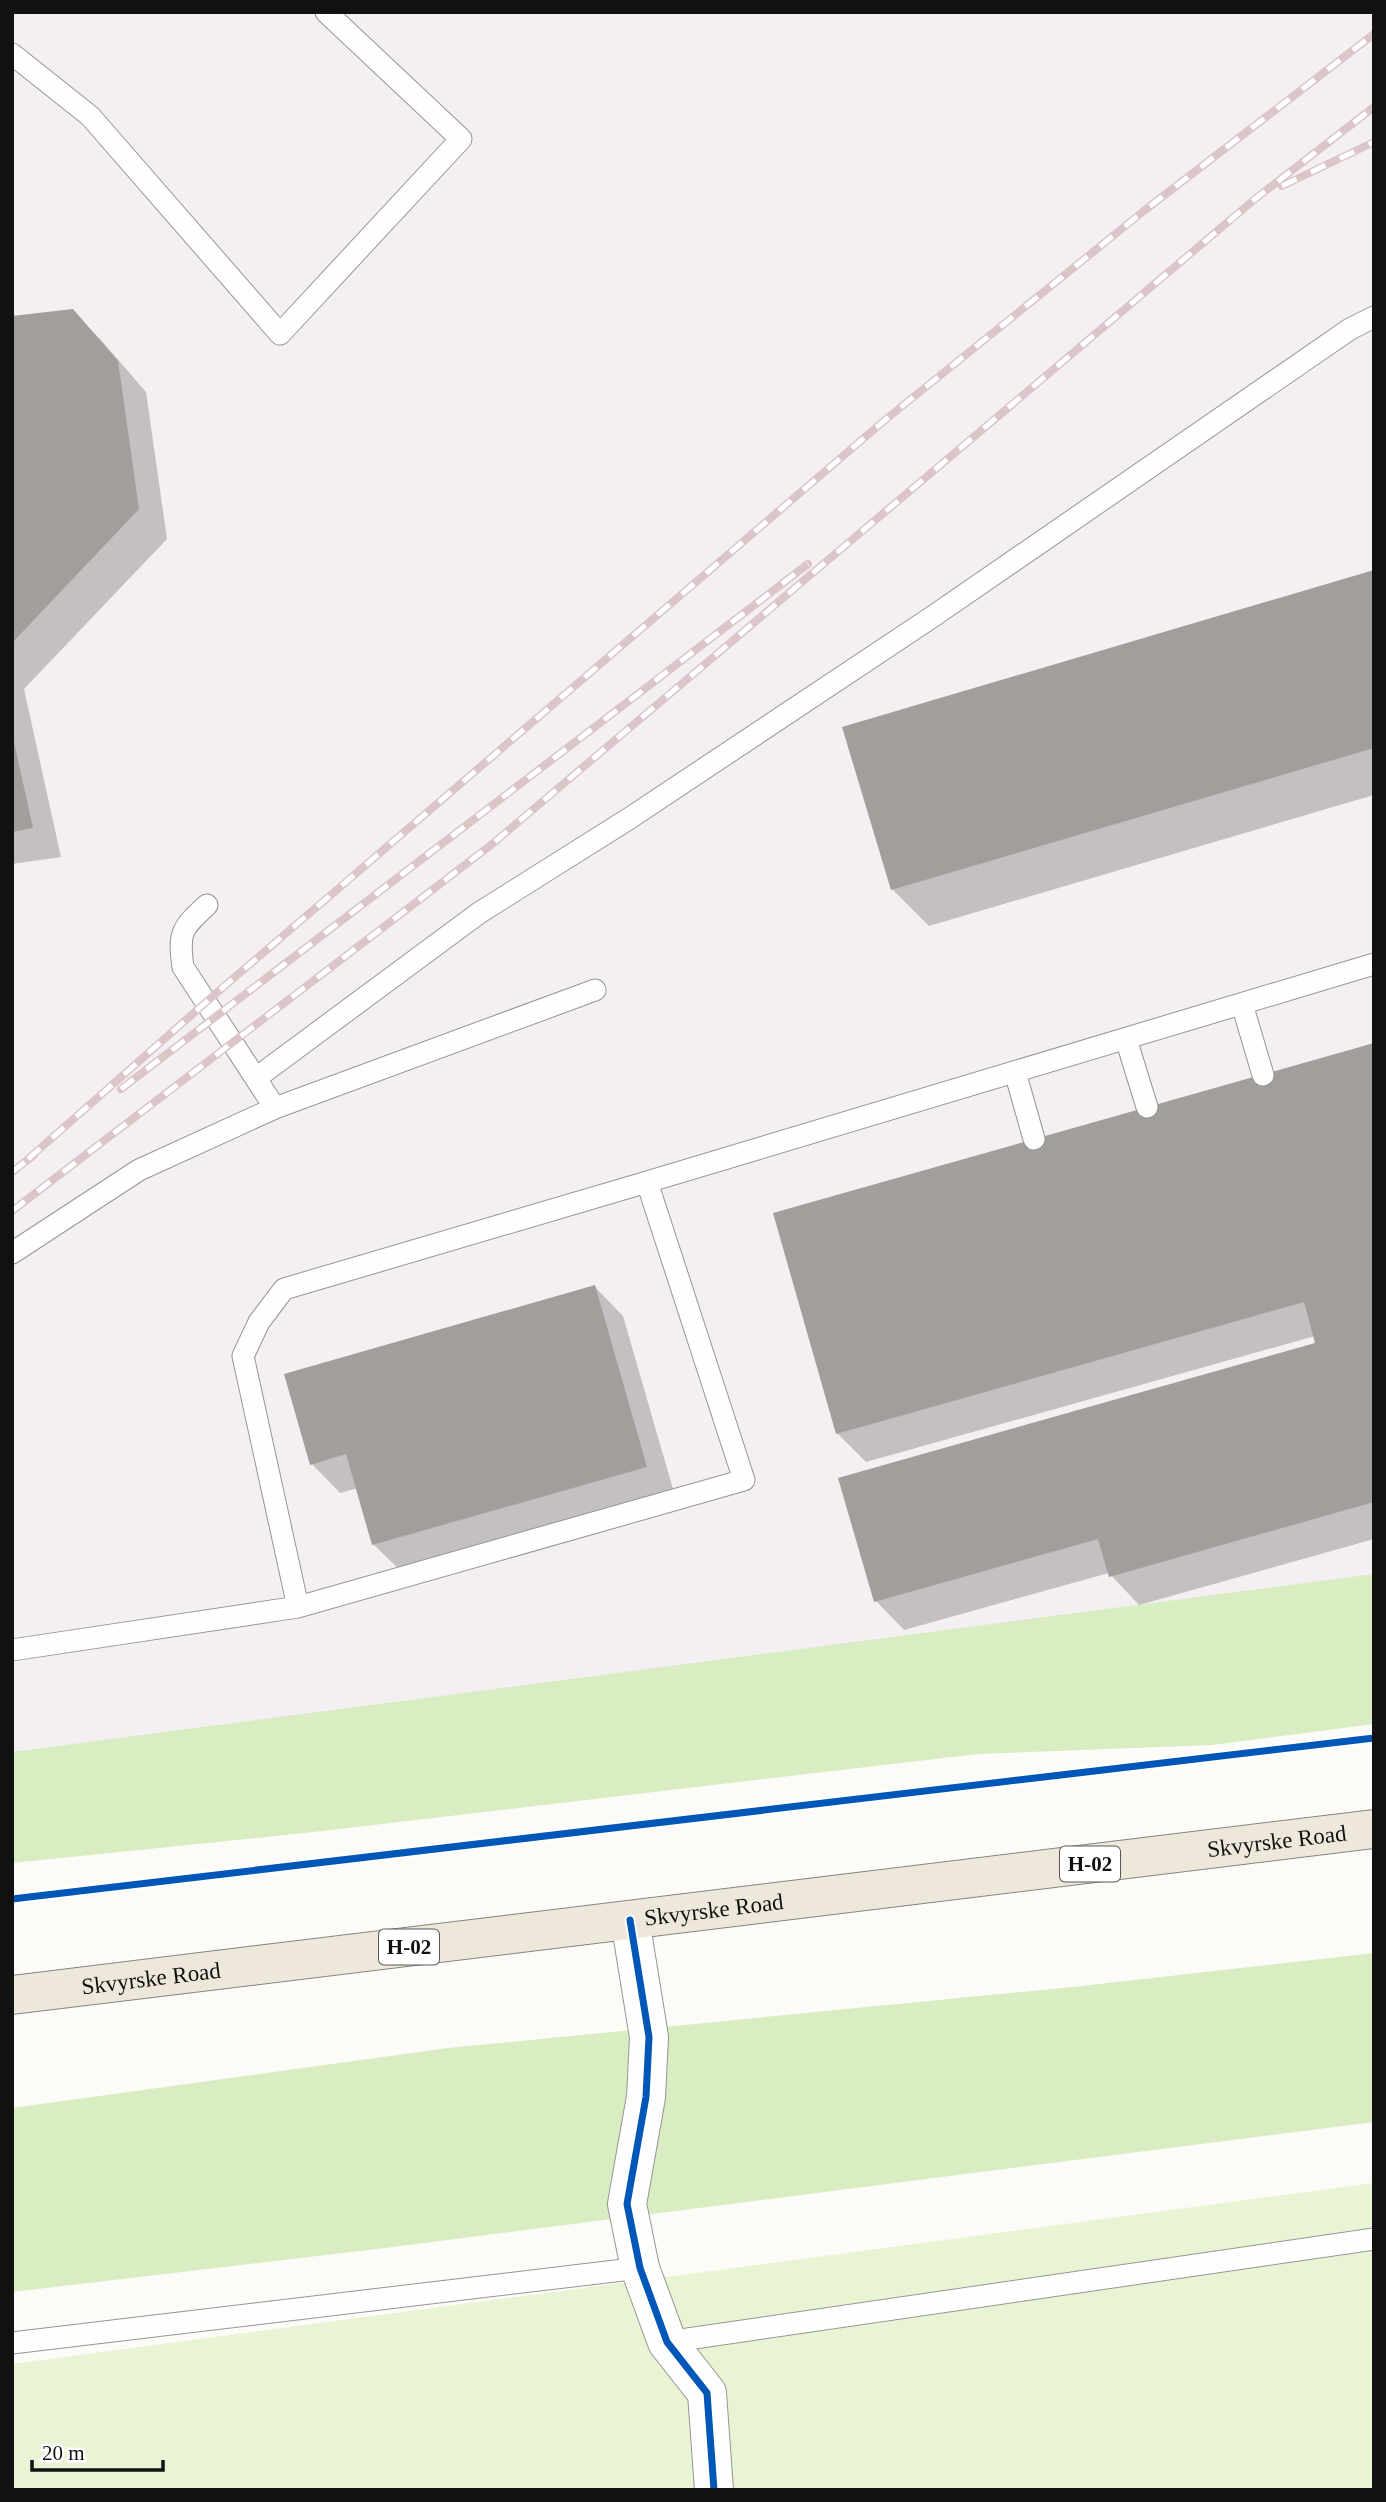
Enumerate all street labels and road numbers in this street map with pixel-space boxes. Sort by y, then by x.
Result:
street label: Skvyrske Road [1206,1820,1348,1862]
road number: Н-02 [1060,1846,1120,1882]
street label: Skvyrske Road [643,1889,785,1930]
road number: Н-02 [379,1930,439,1965]
street label: Skvyrske Road [80,1957,222,1999]

